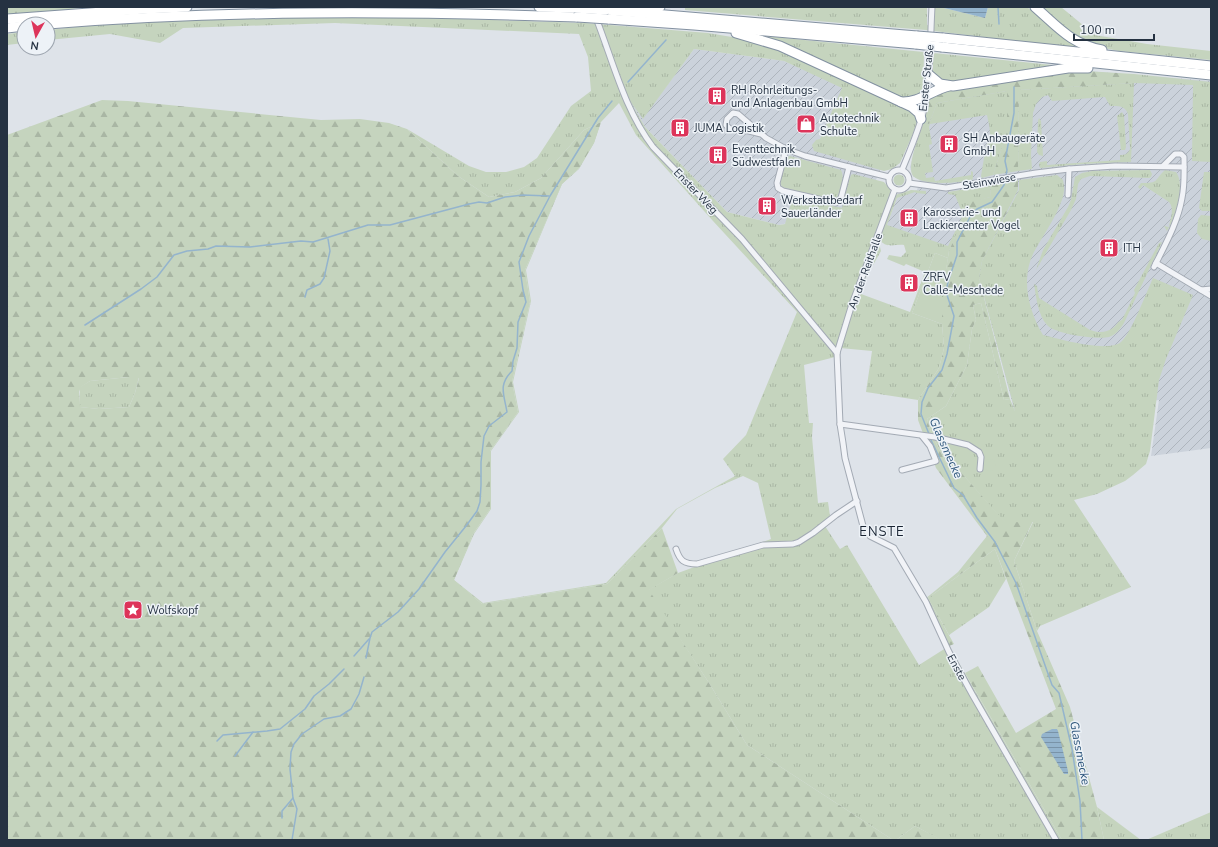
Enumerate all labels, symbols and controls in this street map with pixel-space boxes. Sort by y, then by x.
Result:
north arrow [16,16,56,56]
scale bar [1074,16,1154,42]
text: 100 m [1080,22,1115,38]
text: N [30,37,40,53]
street label: Enster Straße [916,44,937,112]
place label: RH Rohrleitungs- und Anlagenbau GmbH [731,83,848,111]
building icon: RH Rohrleitungs- und Anlagenbau GmbH [706,85,728,107]
place label: Autotechnik Schulte [820,111,880,139]
shop icon: Autotechnik Schulte [795,113,817,135]
building icon: JUMA Logistik [669,117,691,139]
place label: JUMA Logistik [693,121,764,136]
place label: SH Anbaugeräte GmbH [963,131,1045,159]
building icon: SH Anbaugeräte GmbH [938,133,960,155]
place label: Eventtechnik Südwestfalen [732,142,800,170]
building icon: Eventtechnik Südwestfalen [707,144,729,166]
street label: Enster Weg [670,165,721,217]
street label: Steinwiese [961,169,1017,194]
place label: Werkstattbedarf Sauerländer [781,193,863,221]
building icon: Werkstattbedarf Sauerländer [756,195,778,217]
place label: Karosserie- und Lackiercenter Vogel [923,205,1021,233]
building icon: Karosserie- und Lackiercenter Vogel [898,207,920,229]
street label: An der Reithalle [845,231,886,311]
building icon: ITH [1098,237,1120,259]
place label: ITH [1123,241,1141,256]
place label: ZRFV Calle-Meschede [923,270,1003,298]
building icon: ZRFV Calle-Meschede [898,272,920,294]
water label: Glassmecke [926,415,967,481]
district label: ENSTE [859,523,905,541]
place icon: Wolfskopf [122,599,144,621]
place label: Wolfskopf [147,603,198,618]
street label: Enste [943,652,970,683]
water label: Glassmecke [1066,720,1094,787]

